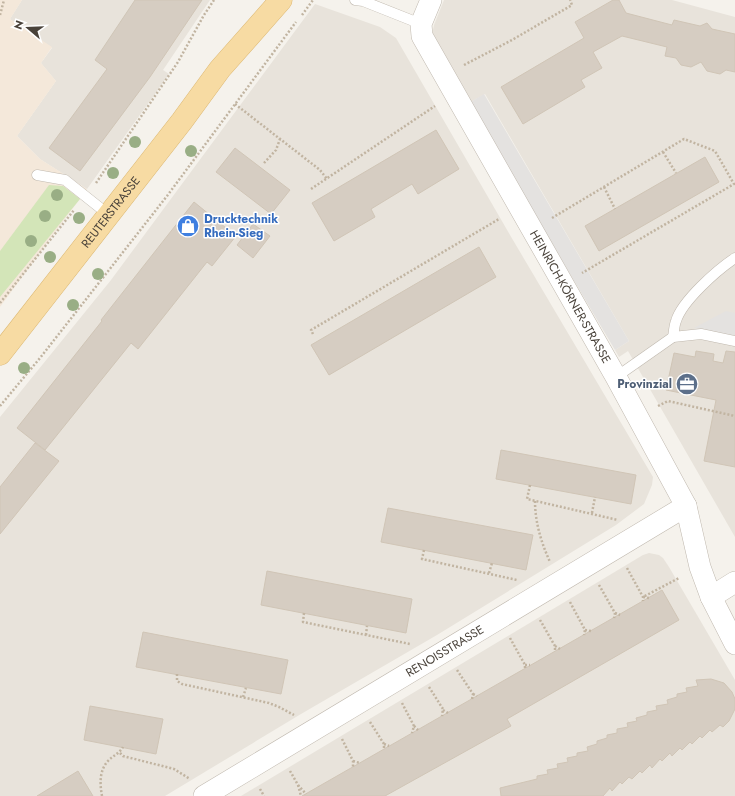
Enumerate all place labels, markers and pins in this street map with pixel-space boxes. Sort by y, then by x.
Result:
place label: Drucktechnik Rhein-Sieg [204,210,278,242]
shop icon: Drucktechnik Rhein-Sieg [175,213,201,239]
office icon: Provinzial [674,371,700,397]
place label: Provinzial [617,375,672,393]

